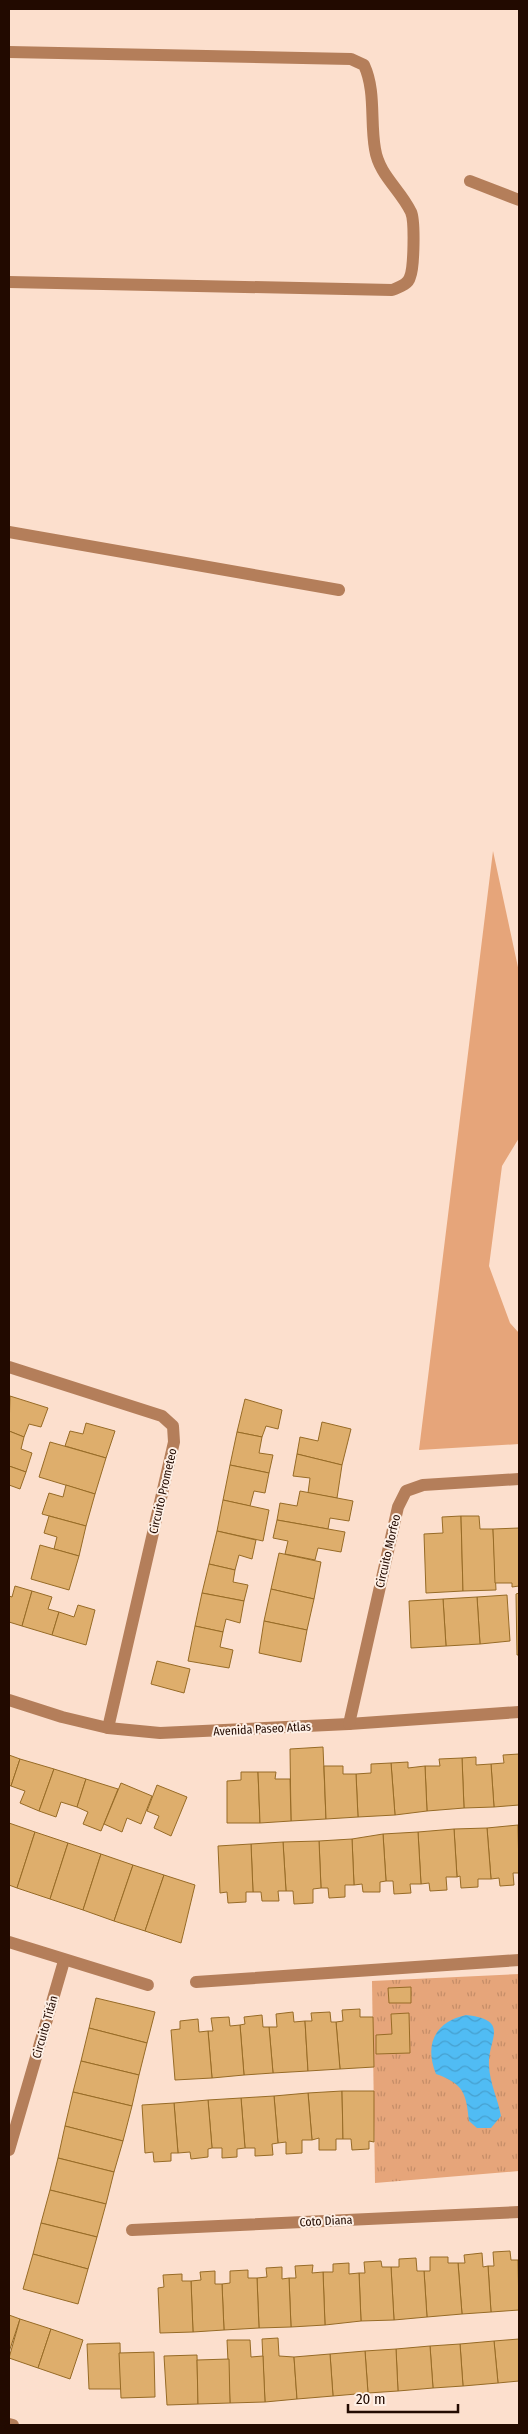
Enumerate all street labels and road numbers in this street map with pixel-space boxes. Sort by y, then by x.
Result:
street label: Circuito Prometeo [146,1447,180,1535]
street label: Circuito Morfeo [373,1513,403,1589]
street label: Avenida Paseo Atlas [213,1719,311,1739]
street label: Circuito Titán [29,1994,61,2060]
street label: Coto Diana [299,2213,353,2229]

